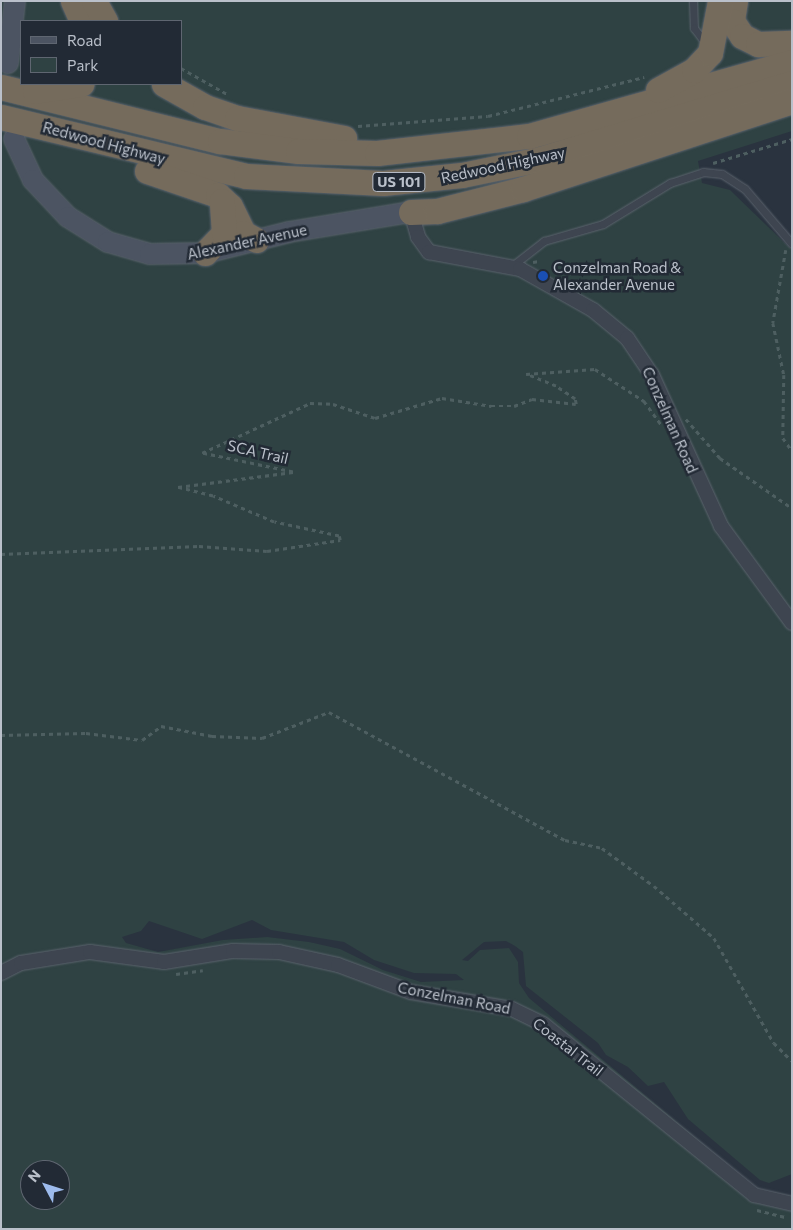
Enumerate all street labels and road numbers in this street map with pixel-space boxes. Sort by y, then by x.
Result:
street label: Redwood Highway [41,118,167,168]
street label: Redwood Highway [439,143,567,187]
road number: US 101 [372,170,426,193]
street label: Alexander Avenue [185,221,309,263]
street label: Conzelman Road [639,364,701,476]
street label: SCA Trail [226,436,290,468]
street label: Conzelman Road [396,978,512,1018]
street label: Coastal Trail [529,1014,607,1080]

